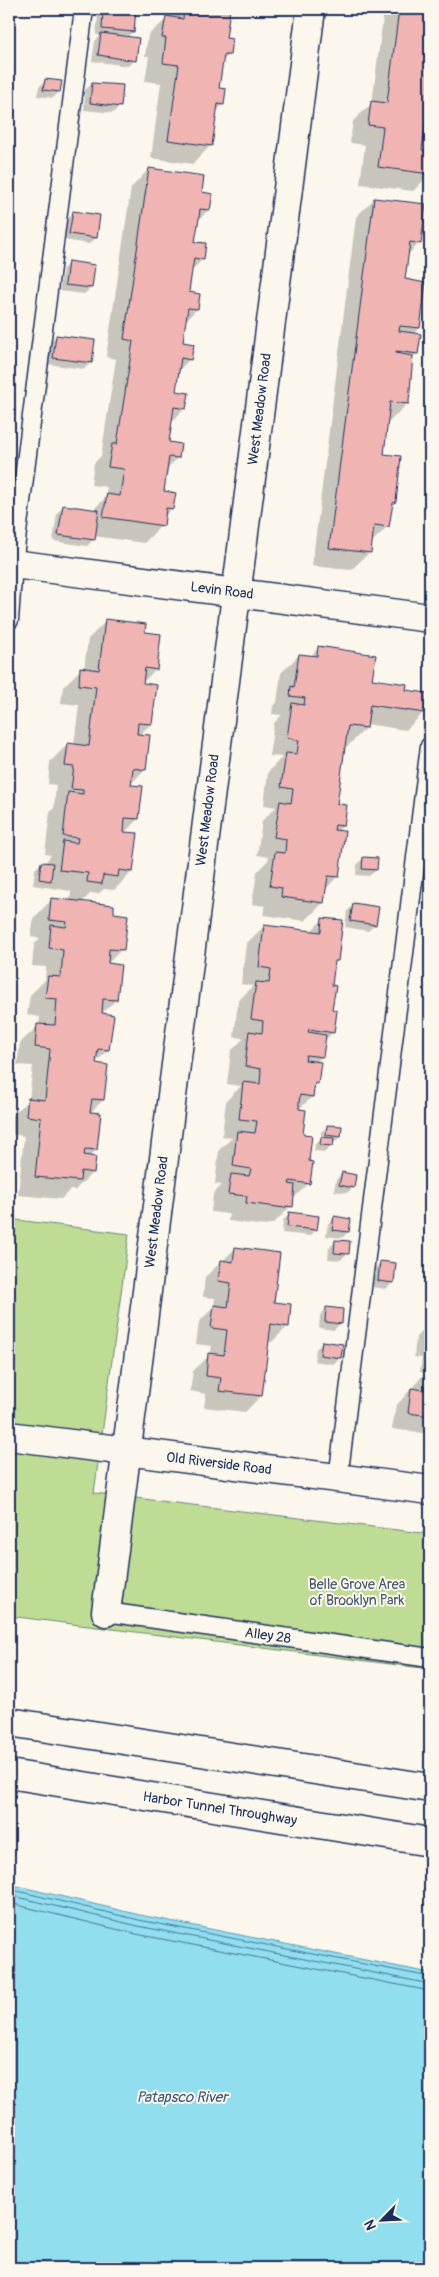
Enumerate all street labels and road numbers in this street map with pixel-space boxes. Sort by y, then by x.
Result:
street label: West Meadow Road [244,352,275,466]
street label: Levin Road [189,578,255,603]
street label: West Meadow Road [192,753,223,867]
street label: West Meadow Road [141,1155,172,1269]
street label: Old Riverside Road [165,1449,273,1478]
street label: Alley 28 [244,1624,292,1647]
street label: Harbor Tunnel Throughway [142,1788,298,1829]

